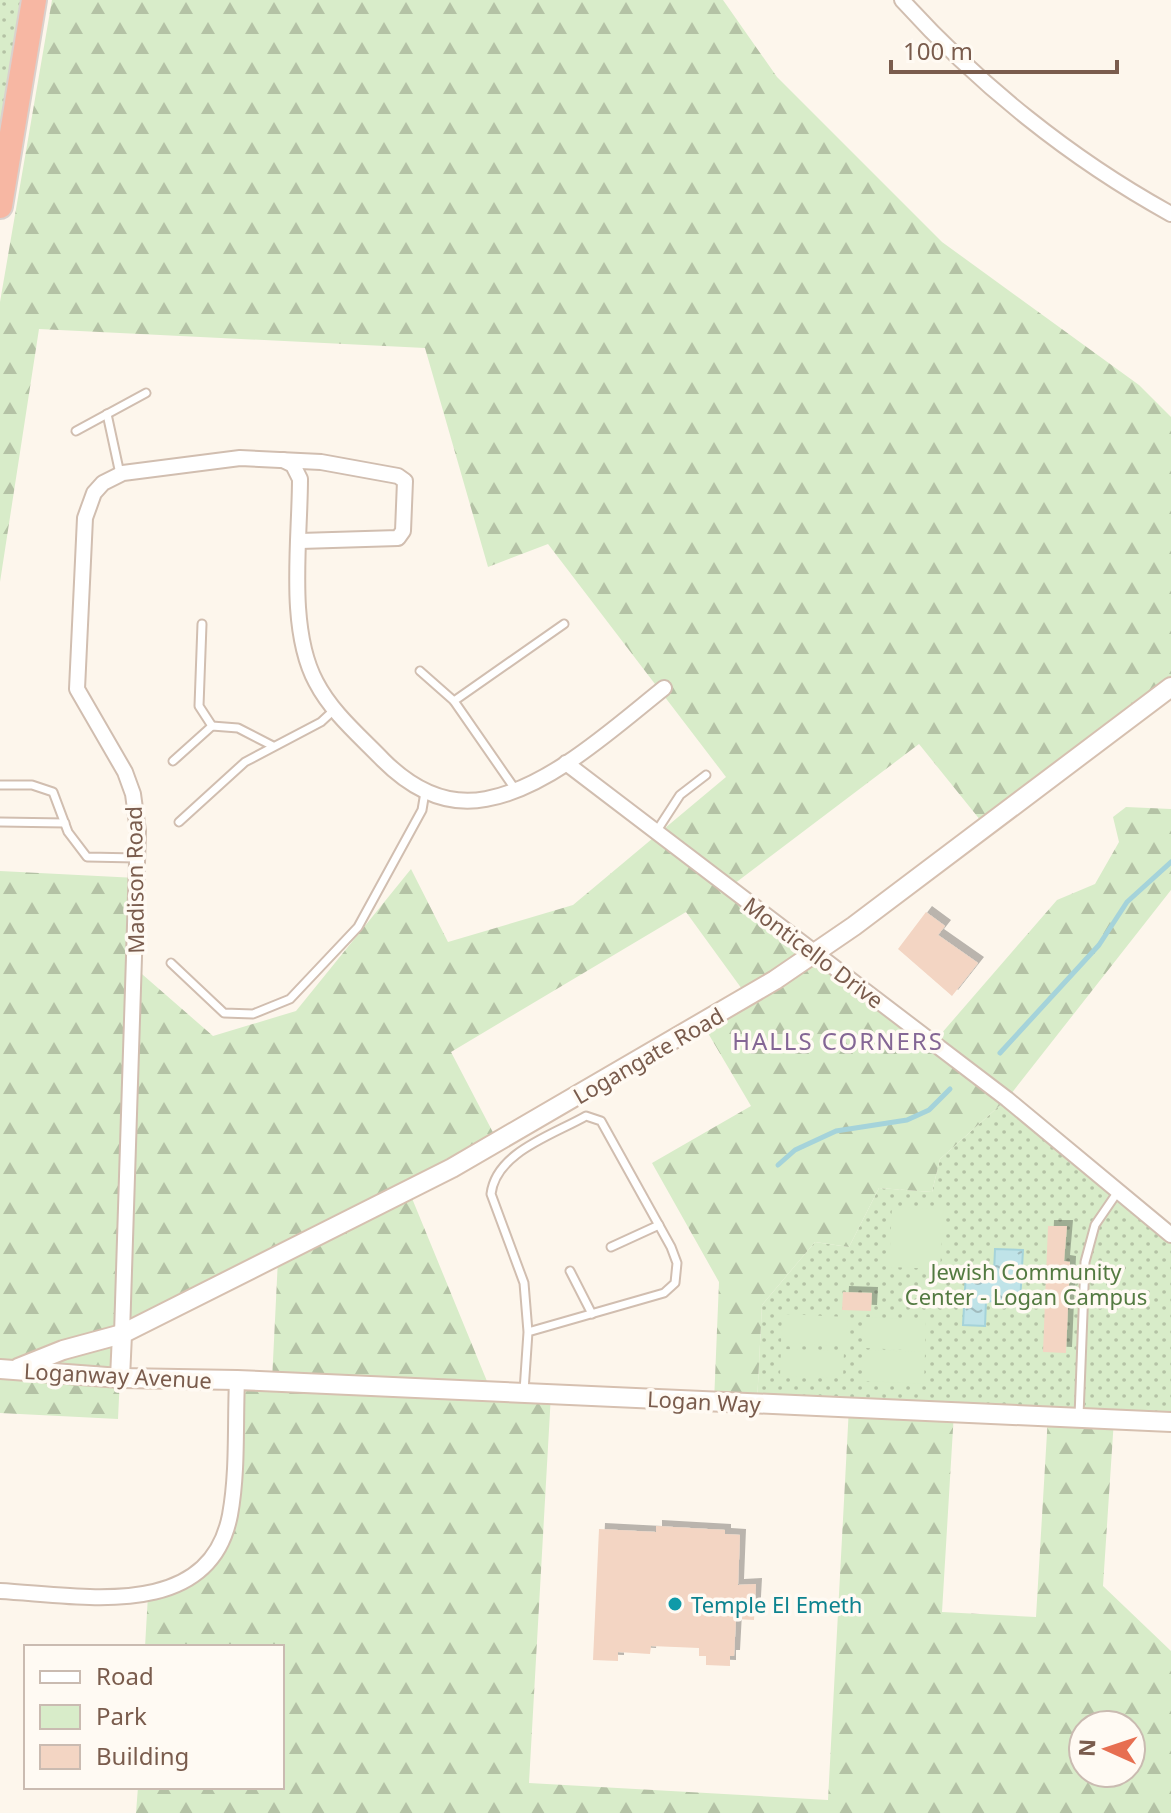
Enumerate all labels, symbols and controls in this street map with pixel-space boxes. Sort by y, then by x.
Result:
scale bar [891,24,1117,74]
text: 100 m [903,34,973,67]
street label: Madison Road [118,806,150,954]
street label: Monticello Drive [738,889,890,1015]
street label: Logangate Road [567,1000,729,1110]
district label: HALLS CORNERS [732,1024,944,1057]
park label: Jewish Community Center - Logan Campus [905,1256,1147,1311]
street label: Loganway Avenue [23,1355,213,1395]
street label: Logan Way [646,1383,762,1419]
place label: Temple El Emeth [691,1589,862,1619]
marker: Temple El Emeth [666,1595,684,1613]
legend [24,1645,284,1789]
text: Road [96,1659,154,1692]
text: Park [96,1699,147,1732]
north arrow [1067,1709,1147,1789]
text: N [1071,1738,1101,1758]
text: Building [96,1739,189,1772]

